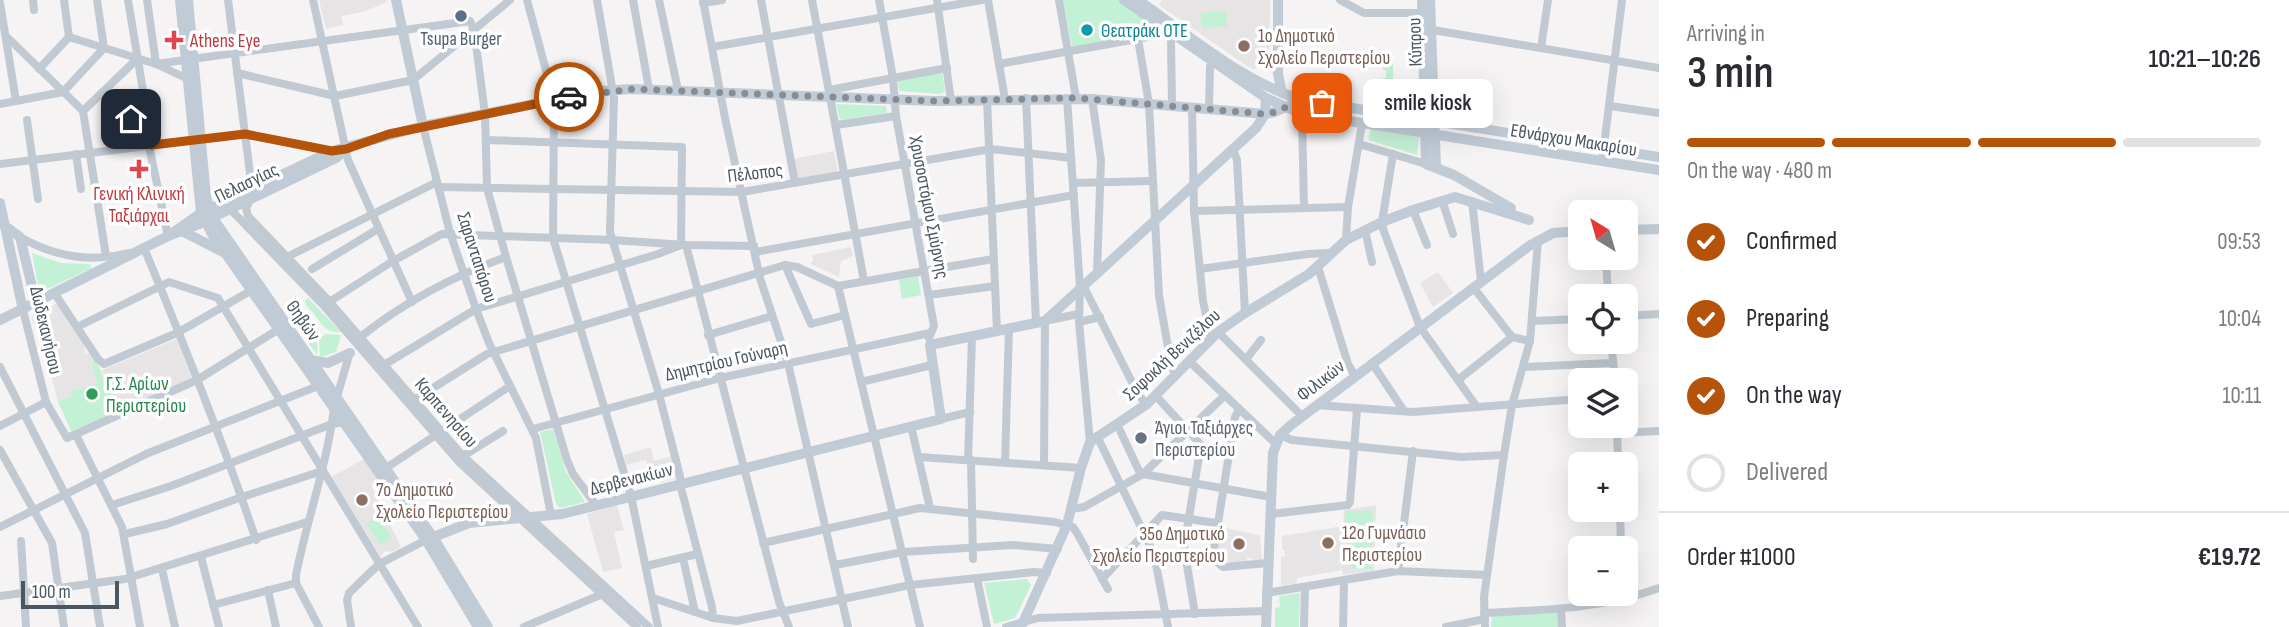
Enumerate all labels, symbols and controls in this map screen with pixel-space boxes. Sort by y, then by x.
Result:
marker: Tsupa Burger [453,8,469,24]
street label: Κύπρου [1403,17,1428,67]
place label: Θεατράκι ΟΤΕ [1101,20,1188,43]
text: Arriving in [1687,20,1765,48]
marker: Θεατράκι ΟΤΕ [1079,22,1095,38]
place label: 1ο Δημοτικό Σχολείο Περιστερίου [1258,25,1390,70]
place label: Tsupa Burger [420,28,502,51]
marker: Athens Eye [164,30,184,50]
place label: Athens Eye [189,30,260,53]
marker: 1ο Δημοτικό Σχολείο Περιστερίου [1236,38,1252,54]
text: 10:21–10:26 [2149,44,2261,75]
text: 3 min [1687,46,1774,101]
courier [534,62,604,132]
pin [1292,73,1352,133]
icon: car [550,78,588,116]
callout: smile kiosk [1364,78,1494,128]
icon: bag [1303,84,1341,122]
pin [101,89,161,149]
text: smile kiosk [1384,89,1472,117]
icon: home [112,100,150,138]
street label: Εθνάρχου Μακαρίου [1509,119,1639,162]
street label: Χρυσοστόμου Σμύρνης [903,133,954,281]
text: On the way · 480 m [1687,157,1832,185]
street label: Πελασγίας [211,158,282,209]
marker: Γενική Κλινική Ταξιάρχαι [129,159,149,179]
street label: Πέλοπος [726,159,784,188]
place label: Γενική Κλινική Ταξιάρχαι [93,183,185,228]
north arrow [1568,200,1638,270]
map controls [1568,200,1638,606]
street label: Σαρανταπόρου [451,209,502,306]
icon: check [1687,223,1725,261]
text: Confirmed [1746,226,1837,257]
text: 09:53 [2217,228,2261,256]
street label: Δωδεκανήσου [24,284,67,377]
button: locate [1568,284,1638,354]
street label: Θηβών [281,296,325,346]
icon: check [1687,300,1725,338]
text: Preparing [1746,303,1829,334]
street label: Σοφοκλή Βενιζέλου [1119,304,1225,406]
text: 10:04 [2219,305,2261,333]
street label: Δημητρίου Γούναρη [663,336,790,387]
street label: Φιλικών [1292,355,1350,407]
button: layers [1568,368,1638,438]
place label: Γ.Σ. Αρίων Περιστερίου [106,373,186,418]
street label: Καρπενησίου [409,373,482,453]
icon: check [1687,377,1725,415]
text: On the way [1746,380,1842,411]
text: 10:11 [2223,382,2261,410]
marker: Γ.Σ. Αρίων Περιστερίου [84,386,100,402]
place label: Άγιοι Ταξιάρχες Περιστερίου [1155,417,1253,462]
marker: Άγιοι Ταξιάρχες Περιστερίου [1133,430,1149,446]
button: + [1568,452,1638,522]
text: Delivered [1746,457,1828,488]
street label: Δερβενακίων [588,458,676,501]
place label: 7ο Δημοτικό Σχολείο Περιστερίου [376,479,508,524]
marker: 7ο Δημοτικό Σχολείο Περιστερίου [354,492,370,508]
place label: 12ο Γυμνάσιο Περιστερίου [1342,522,1426,567]
place label: 35ο Δημοτικό Σχολείο Περιστερίου [1093,523,1225,568]
marker: 12ο Γυμνάσιο Περιστερίου [1320,535,1336,551]
marker: 35ο Δημοτικό Σχολείο Περιστερίου [1231,536,1247,552]
button: − [1568,536,1638,606]
text: Order #1000 [1687,542,1795,573]
text: €19.72 [2198,542,2261,573]
scale bar [21,578,119,610]
text: 100 m [32,581,71,604]

